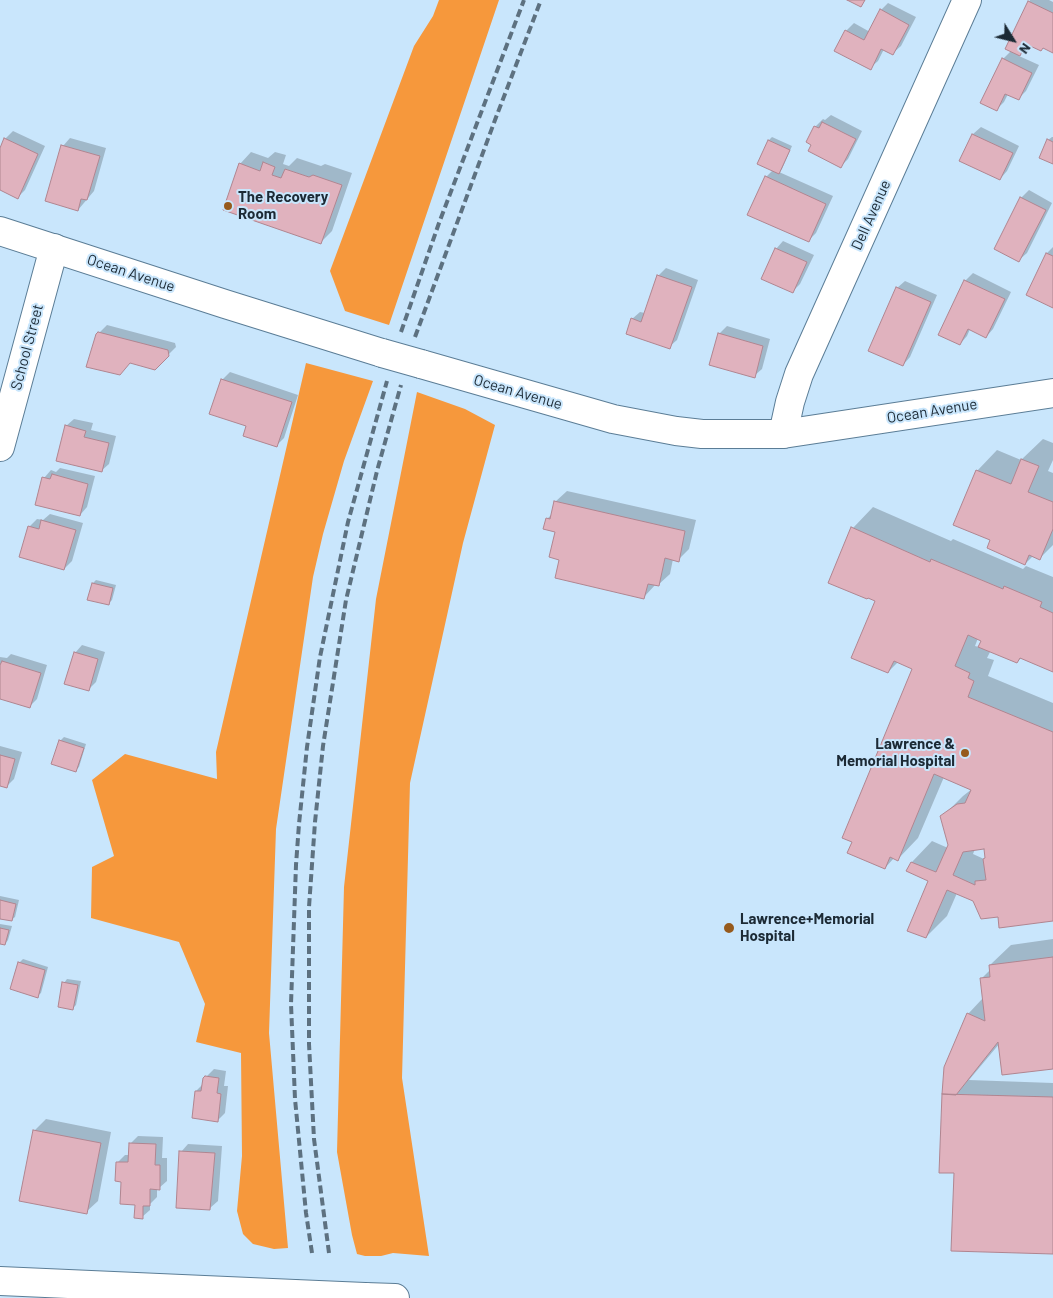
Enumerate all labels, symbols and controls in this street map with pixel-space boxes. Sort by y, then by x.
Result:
north arrow [988,15,1038,65]
text: N [1016,40,1035,58]
street label: Dell Avenue [848,177,894,253]
place label: The Recovery Room [238,188,328,223]
marker: The Recovery Room [222,200,234,212]
street label: Ocean Avenue [85,250,177,296]
street label: School Street [7,302,47,392]
street label: Ocean Avenue [472,371,564,413]
street label: Ocean Avenue [885,395,979,427]
place label: Lawrence & Memorial Hospital [836,735,955,770]
marker: Lawrence & Memorial Hospital [959,747,971,759]
place label: Lawrence+Memorial Hospital [740,910,874,945]
marker: Lawrence+Memorial Hospital [722,921,736,935]

